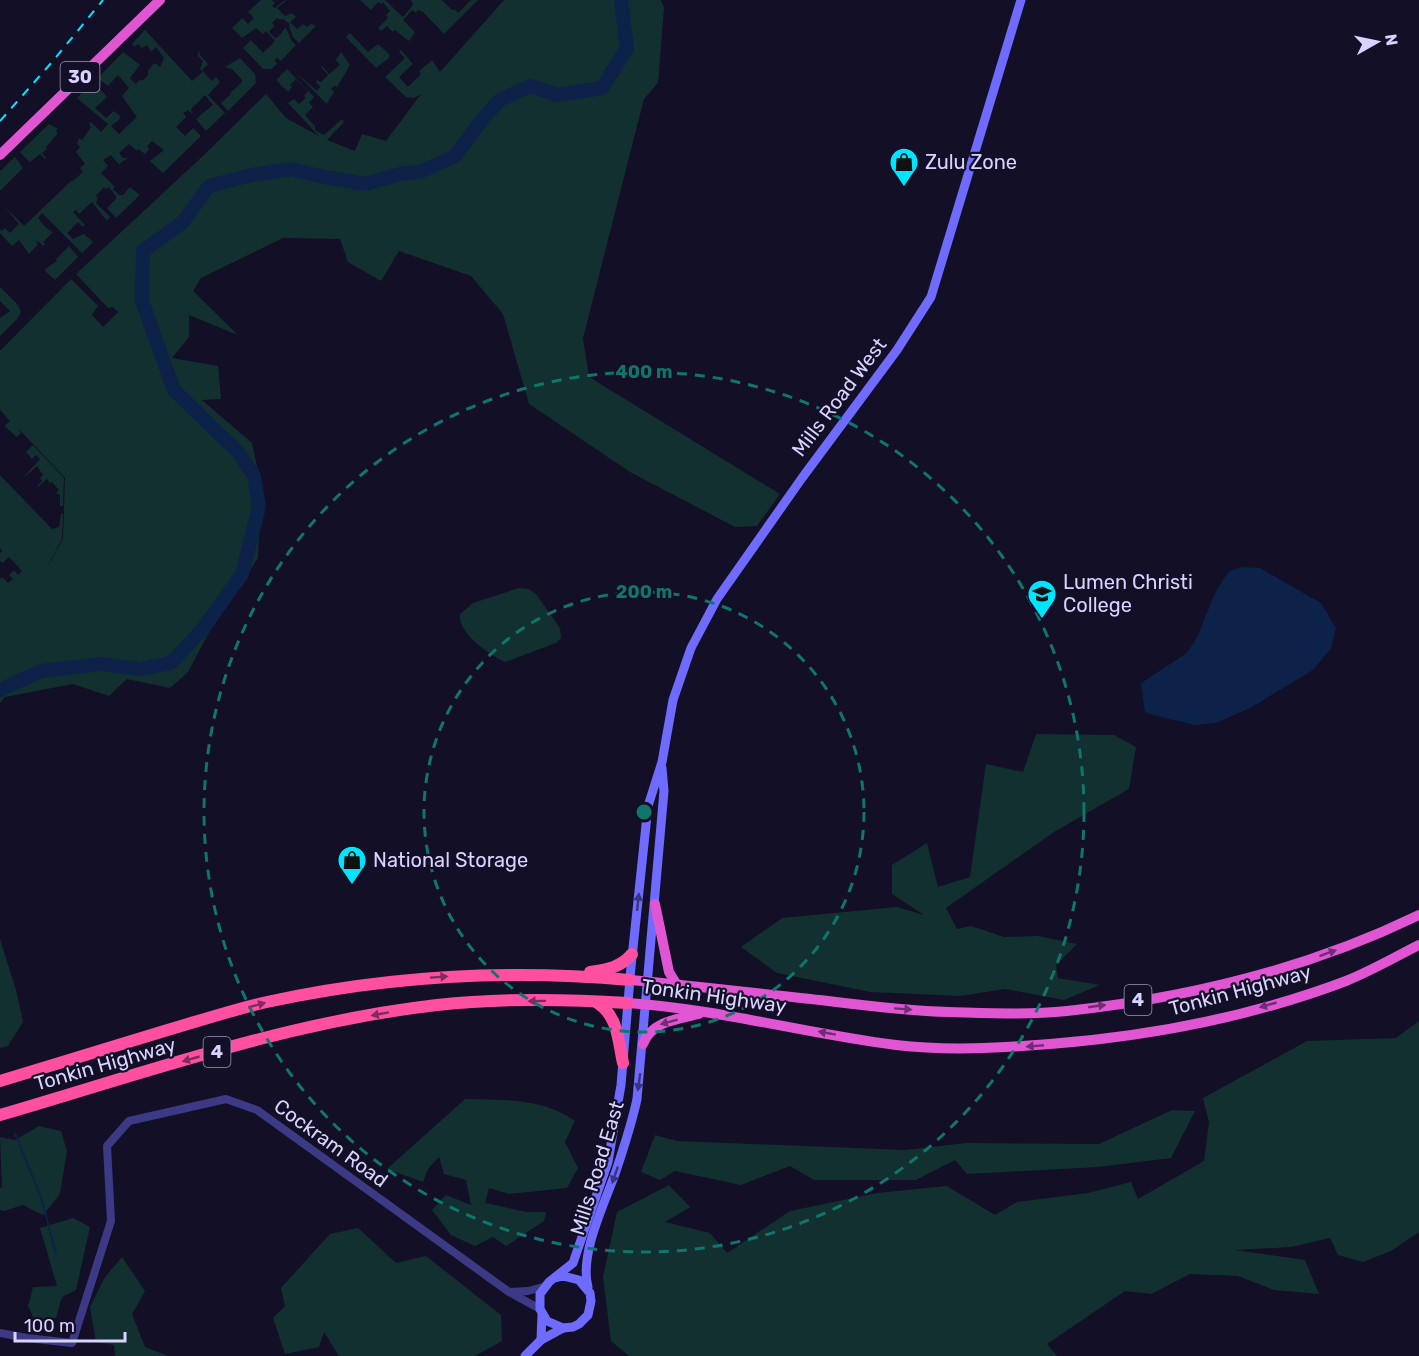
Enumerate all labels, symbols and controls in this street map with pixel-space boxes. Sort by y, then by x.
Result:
north arrow [1347,12,1407,72]
text: N [1381,33,1402,47]
road number: 30 [60,62,100,92]
shop icon: Zulu Zone [888,146,920,188]
place label: Zulu Zone [925,150,1017,174]
street label: Mills Road West [787,333,892,461]
text: 400 m [615,361,673,383]
place label: Lumen Christi College [1063,570,1193,617]
school or university icon: Lumen Christi College [1026,578,1058,620]
text: 200 m [616,581,672,603]
centre of rings [634,802,654,822]
shop icon: National Storage [336,844,368,886]
place label: National Storage [373,848,528,872]
one-way arrow [633,892,643,911]
one-way arrow [1319,947,1337,957]
street label: Tonkin Highway [1166,959,1314,1021]
one-way arrow [430,972,449,982]
street label: Tonkin Highway [640,974,788,1018]
road number: 4 [1124,985,1152,1015]
one-way arrow [527,996,546,1005]
one-way arrow [248,999,266,1009]
one-way arrow [1258,1001,1276,1010]
one-way arrow [1088,1002,1107,1011]
one-way arrow [893,1004,912,1014]
one-way arrow [370,1009,389,1018]
one-way arrow [660,1017,679,1027]
one-way arrow [817,1028,836,1037]
street label: Tonkin Highway [31,1032,179,1096]
road number: 4 [204,1037,230,1067]
one-way arrow [1025,1041,1044,1050]
one-way arrow [182,1055,200,1064]
one-way arrow [635,1073,644,1092]
street label: Cockram Road [269,1094,393,1192]
street label: Mills Road East [565,1098,629,1238]
one-way arrow [609,1166,619,1184]
scale bar [15,1305,124,1343]
text: 100 m [24,1315,75,1337]

